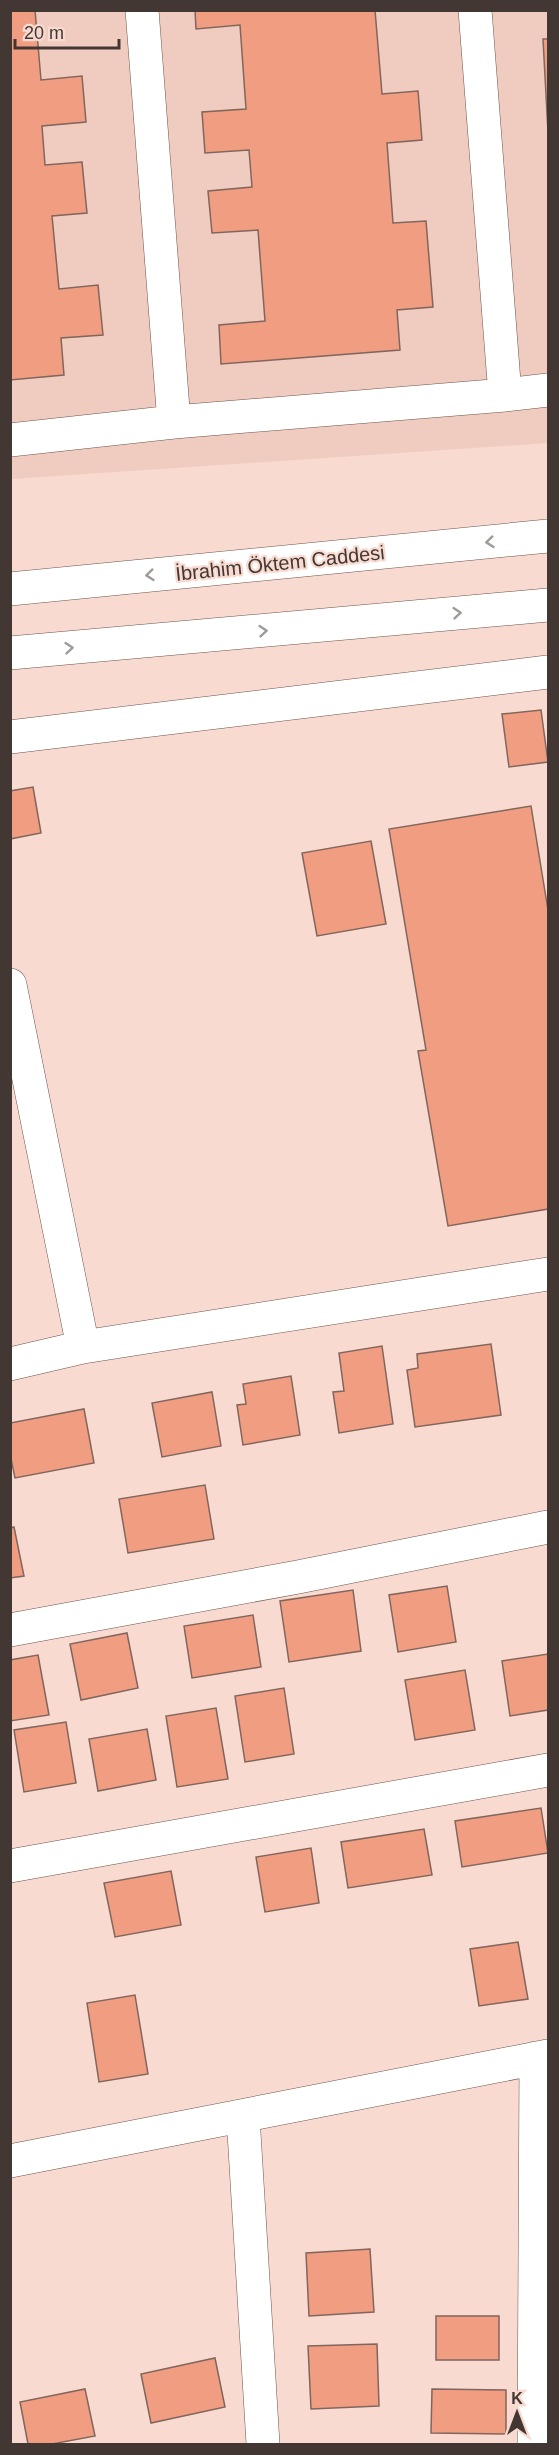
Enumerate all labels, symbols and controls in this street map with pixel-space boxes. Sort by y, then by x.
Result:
scale bar [15,12,118,50]
text: 20 m [24,23,64,43]
one-way arrow [486,535,495,548]
street label: İbrahim Öktem Caddesi [174,541,386,585]
one-way arrow [145,568,154,581]
one-way arrow [453,607,462,620]
one-way arrow [258,625,268,638]
one-way arrow [64,642,73,655]
north arrow [487,2383,547,2443]
text: K [511,2390,523,2407]

